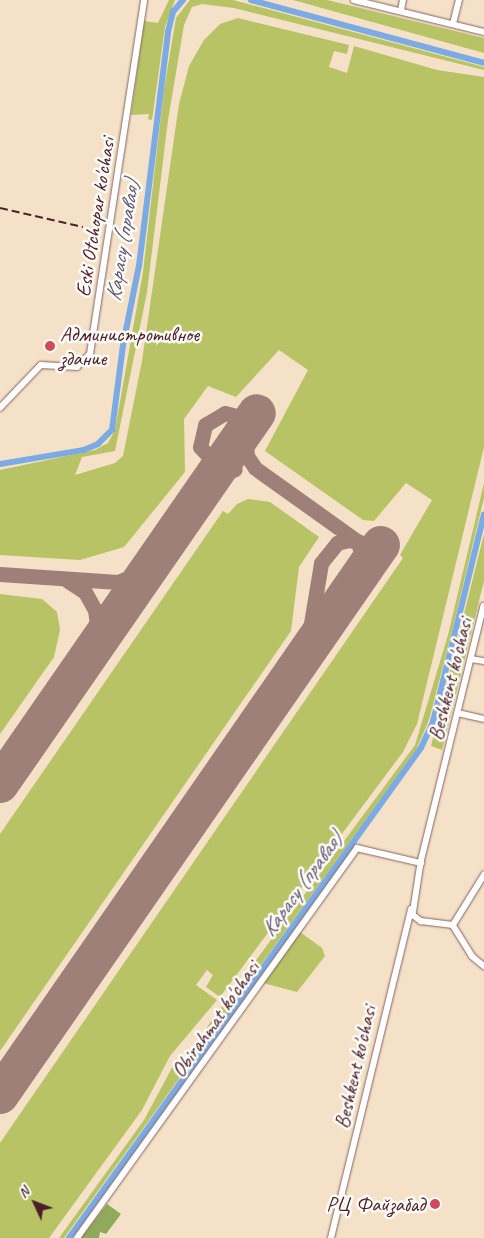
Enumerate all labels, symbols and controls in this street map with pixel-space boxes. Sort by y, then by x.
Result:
street label: Eski Otchopar ko'chasi [70,135,120,299]
water label: Карасу (правая) [100,179,146,303]
place label: Администротивное здание [60,321,199,371]
marker: Администротивное здание [44,340,56,352]
street label: Beshkent ko'chasi [423,615,477,743]
water label: Карасу (правая) [256,828,348,942]
street label: Obirahmat ko'chasi [166,956,264,1082]
street label: Beshkent ko'chasi [329,1003,381,1131]
north arrow [10,1178,60,1228]
text: N [14,1183,33,1201]
place label: РЦ Файзабад [329,1191,425,1217]
marker: РЦ Файзабад [429,1198,441,1210]

